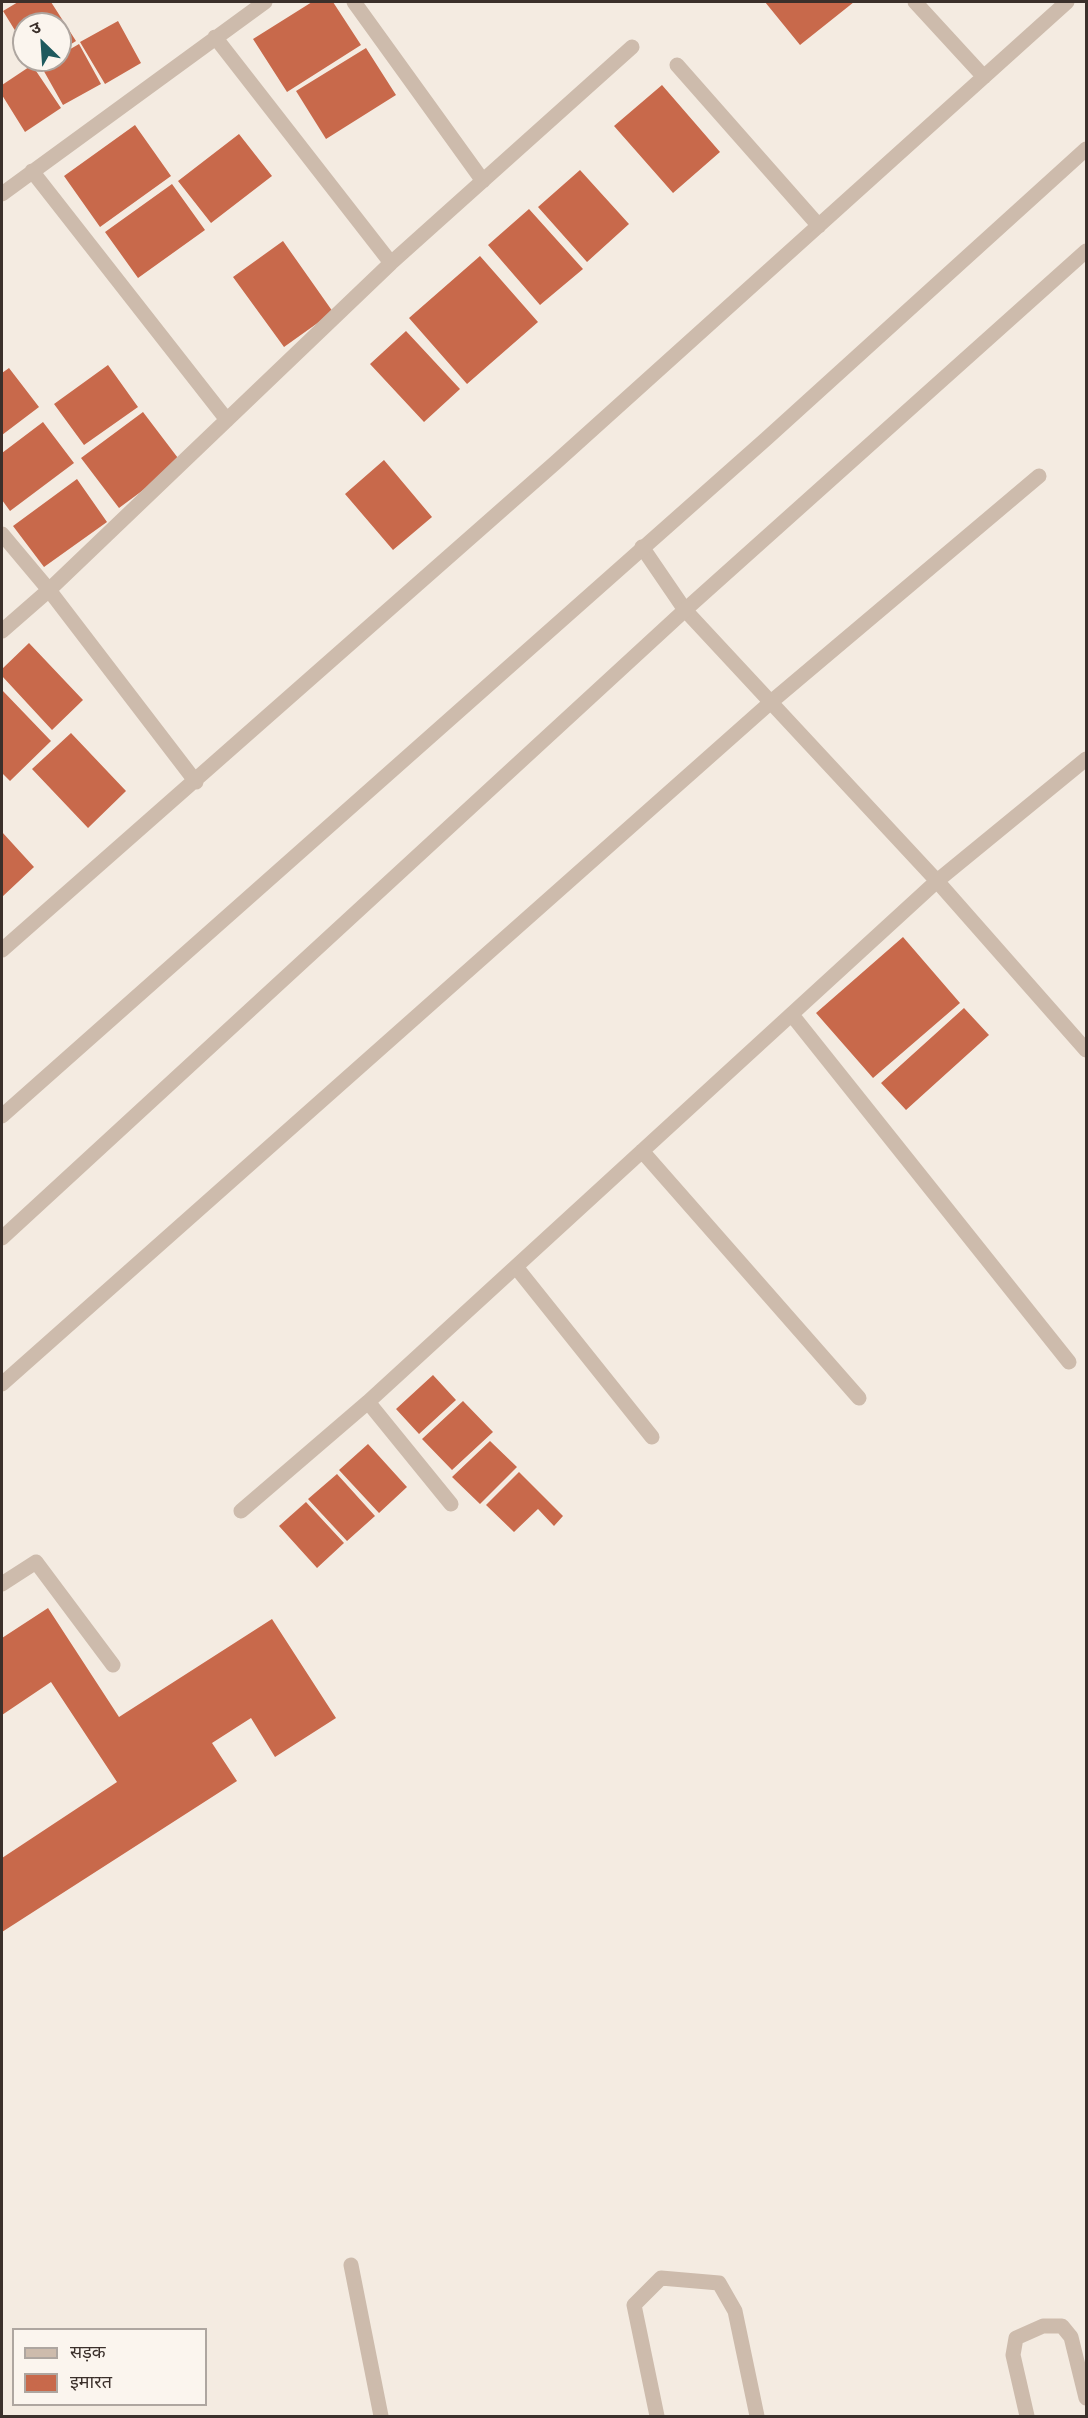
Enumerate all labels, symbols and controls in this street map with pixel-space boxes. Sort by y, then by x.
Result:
north arrow [12,12,72,72]
text: उ [27,16,44,39]
legend [12,2328,207,2406]
text: सड़क [70,2341,106,2362]
text: इमारत [70,2371,112,2392]

